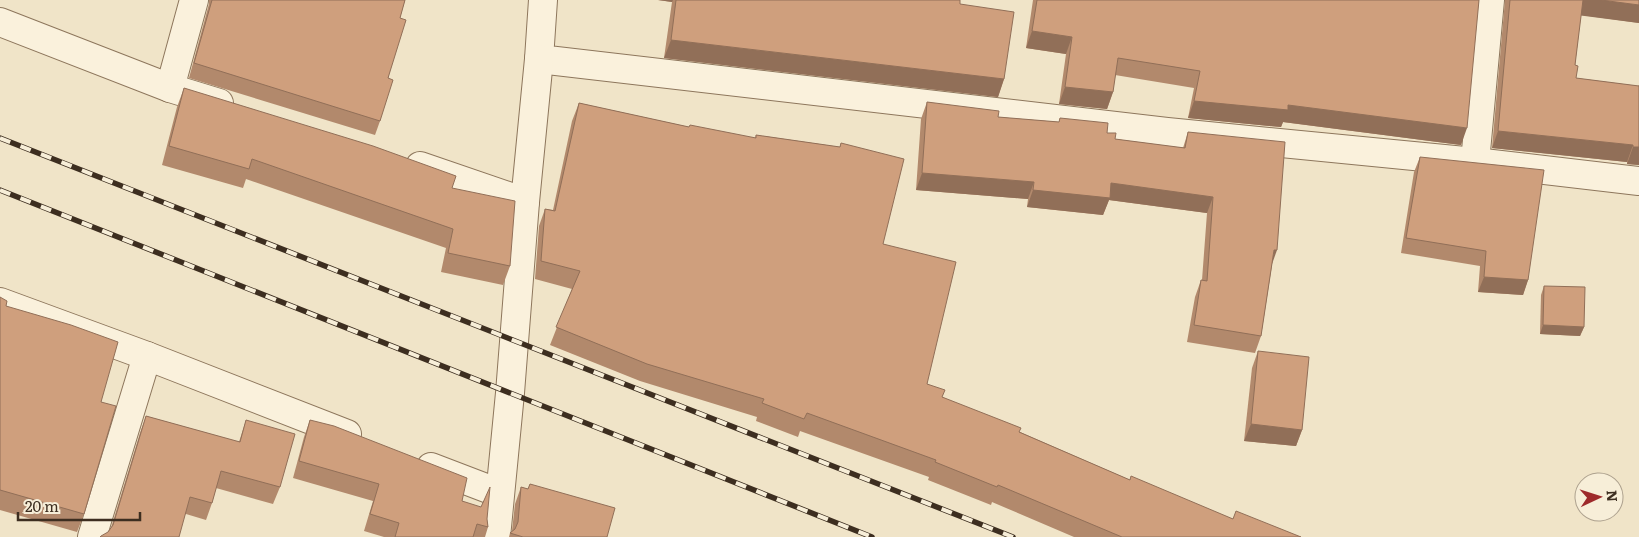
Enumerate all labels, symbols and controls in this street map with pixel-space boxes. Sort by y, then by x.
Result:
north arrow [1574,472,1624,522]
text: N [1603,489,1623,503]
scale bar [18,490,140,522]
text: 20 m [25,494,59,517]

